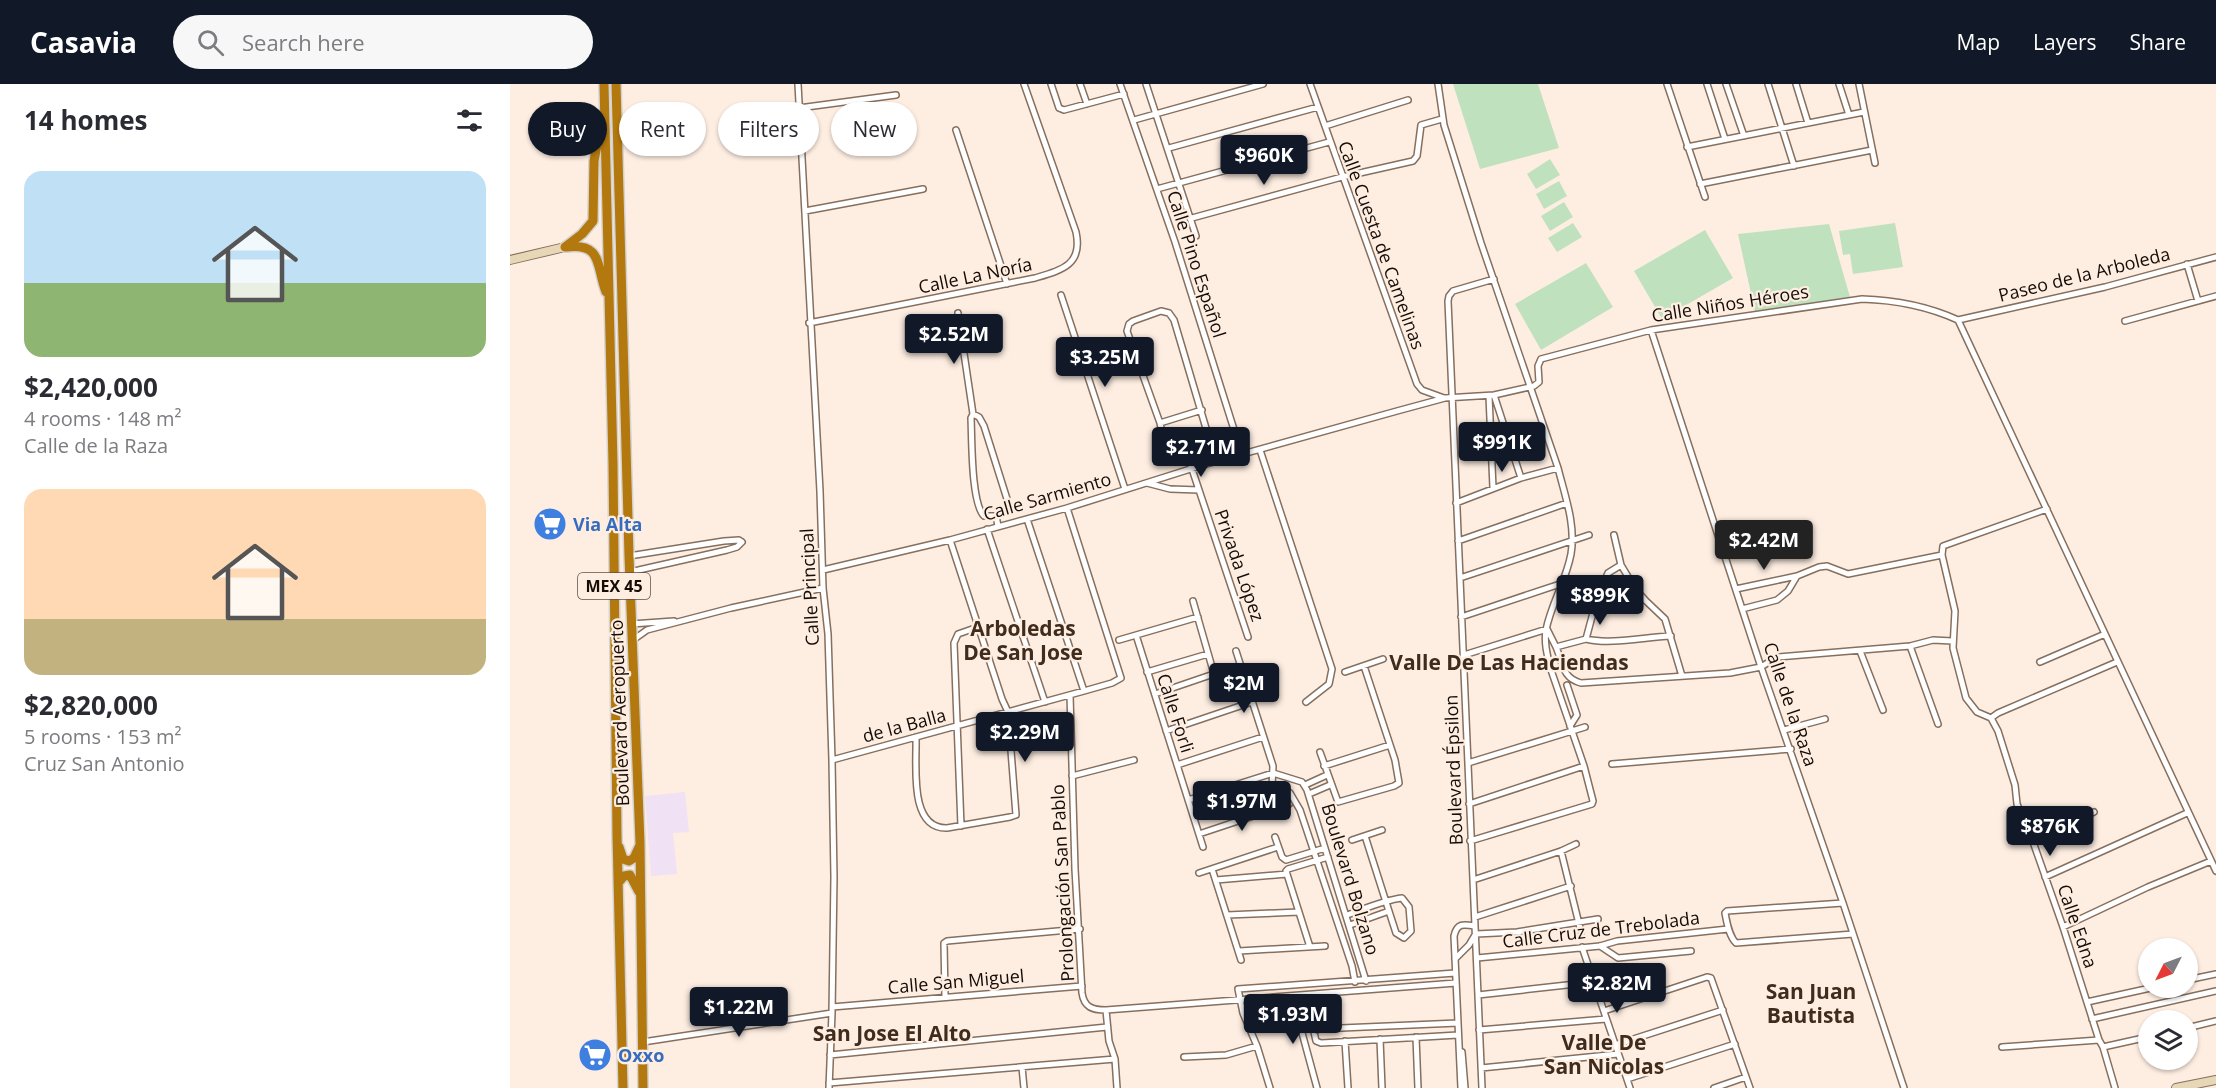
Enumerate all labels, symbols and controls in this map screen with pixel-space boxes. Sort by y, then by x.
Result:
search box [173,15,593,69]
text: Casavia [30,23,137,61]
icon: search [194,26,227,59]
text: Search here [242,27,365,57]
text: Map [1957,28,2000,56]
text: Layers [2033,28,2097,56]
text: Share [2130,28,2186,56]
text: 14 homes [24,102,148,138]
chip: Buy [528,102,607,156]
chip: Rent [619,102,706,156]
chip: Filters [718,102,819,156]
chip: New [831,102,917,156]
icon: filters [453,104,486,137]
pin: $960K [1222,135,1306,186]
street label: Calle Cuesta de Camelinas [1333,138,1431,352]
text: $960K [1234,141,1294,168]
street label: Calle Pino Español [1162,187,1232,341]
icon: home [201,210,309,318]
street label: Paseo de la Arboleda [1996,241,2172,307]
street label: Calle La Noría [916,251,1034,299]
street label: Calle Niños Héroes [1650,279,1810,327]
pin: $2.52M [905,314,1003,365]
text: $2.52M [919,320,989,347]
pin: $3.25M [1056,337,1154,388]
text: $3.25M [1070,343,1140,370]
text: $2,420,000 [24,369,158,405]
text: 4 rooms · 148 m² [24,405,182,432]
pin: $991K [1460,422,1544,473]
pin: $2.71M [1152,427,1250,478]
text: $991K [1472,428,1532,455]
text: Calle de la Raza [24,432,168,459]
text: $2.71M [1166,433,1236,460]
street label: Calle Sarmiento [980,466,1114,526]
supermarket icon: Via Alta [532,506,568,542]
street label: Privada López [1210,506,1270,624]
place label: Via Alta [573,512,642,536]
pin: $2.42M [1715,520,1813,571]
text: $2.42M [1729,526,1799,553]
icon: home [201,528,309,636]
street label: Calle Principal [794,528,824,646]
road number: MEX 45 [578,573,650,599]
pin: $899K [1558,575,1642,626]
text: $899K [1570,581,1630,608]
district label: Arboledas De San Jose [963,614,1083,666]
street label: Boulevard Aeropuerto [604,619,634,807]
street label: Calle de la Raza [1759,639,1823,769]
district label: Valle De Las Haciendas [1389,648,1629,676]
pin: $2M [1215,663,1273,714]
text: $2M [1223,669,1265,696]
street label: Calle Forli [1152,670,1200,756]
text: $2,820,000 [24,687,158,723]
street label: Boulevard Épsilon [1438,694,1468,846]
street label: de la Balla [859,702,949,748]
pin: $2.29M [976,712,1074,763]
text: $2.29M [990,718,1060,745]
text: 5 rooms · 153 m² [24,723,182,750]
text: Cruz San Antonio [24,750,185,777]
pin: $1.97M [1193,781,1291,832]
street label: Prolongación San Pablo [1045,784,1079,982]
text: $1.97M [1207,787,1277,814]
street label: Boulevard Bolzano [1317,800,1385,958]
pin: $876K [2008,806,2092,857]
text: $876K [2020,812,2080,839]
street label: Calle Edna [2052,881,2104,971]
street label: Calle Cruz de Trebolada [1501,905,1701,953]
north arrow [2138,938,2198,998]
map controls [2138,938,2198,1070]
street label: Calle San Miguel [887,963,1025,999]
pin: $2.82M [1568,963,1666,1014]
text: $2.82M [1582,969,1652,996]
district label: San Juan Bautista [1766,977,1856,1029]
pin: $1.22M [690,987,788,1038]
text: $1.22M [704,993,774,1020]
pin: $1.93M [1244,994,1342,1045]
text: $1.93M [1258,1000,1328,1027]
button: layers [2138,1010,2198,1070]
district label: San Jose El Alto [813,1019,971,1047]
district label: Valle De San Nicolas [1544,1028,1664,1080]
supermarket icon: Oxxo [577,1037,613,1073]
place label: Oxxo [618,1043,664,1067]

